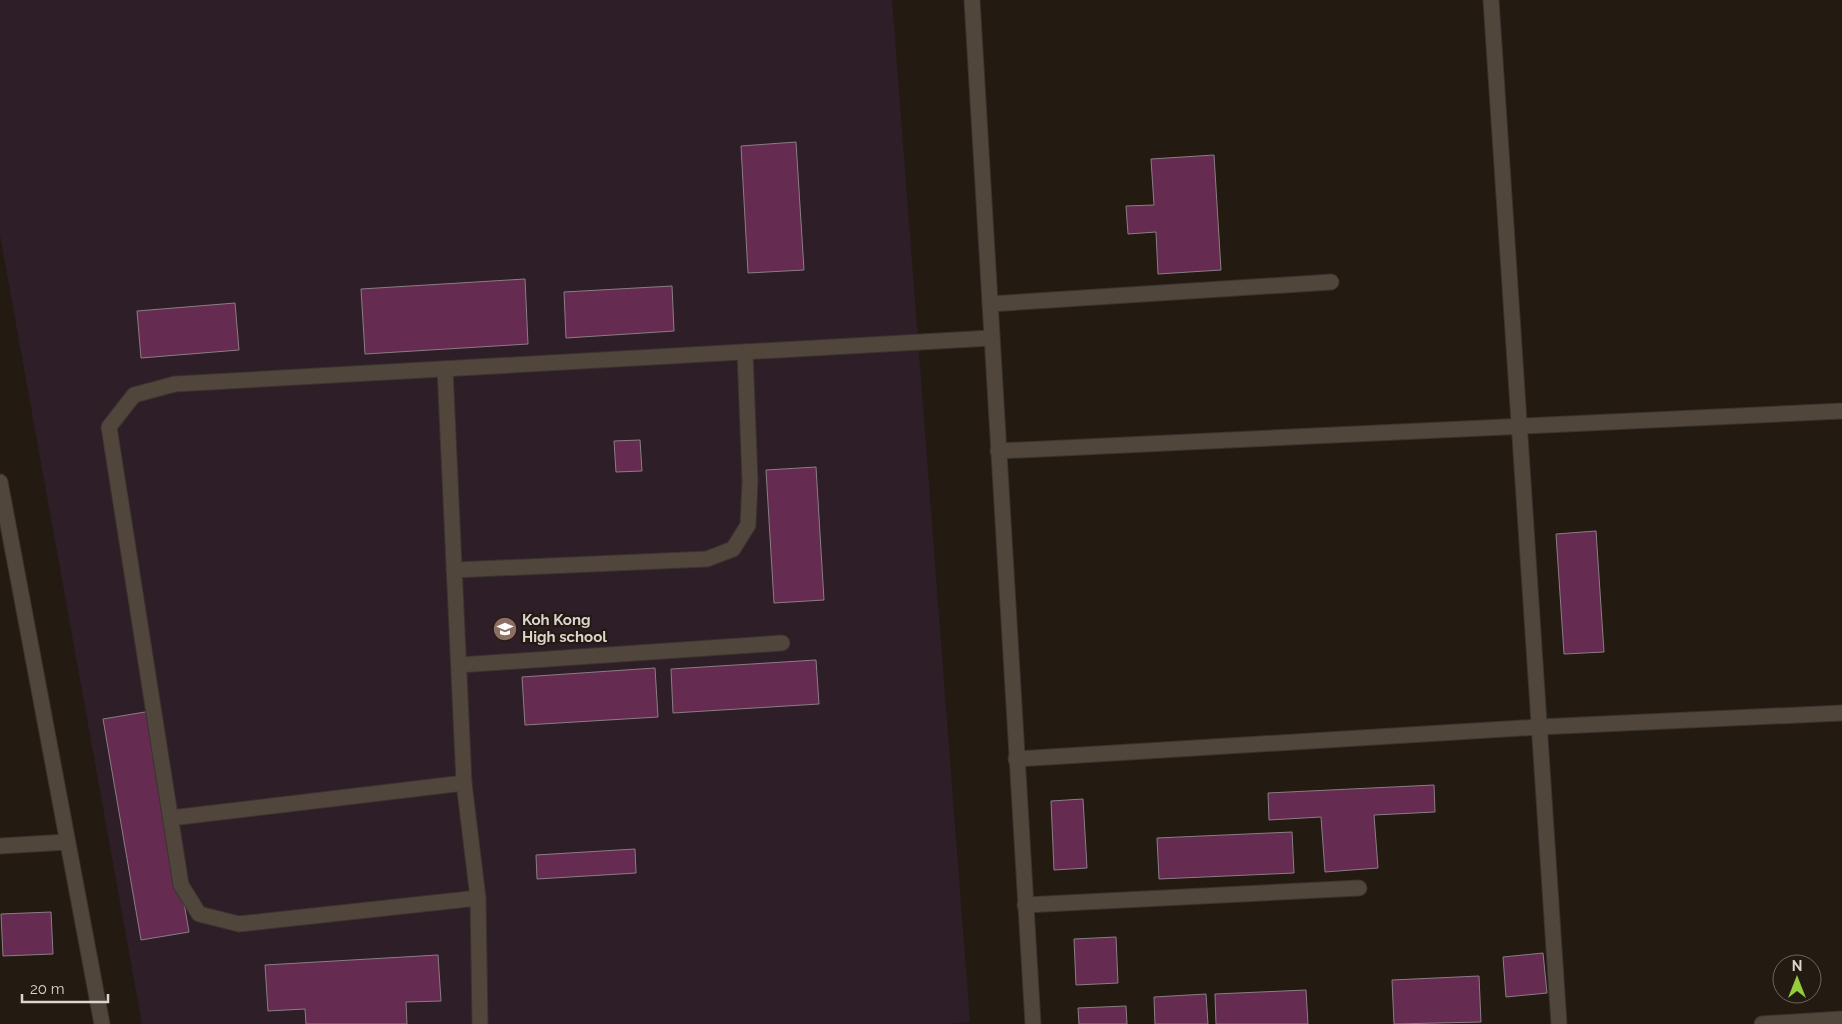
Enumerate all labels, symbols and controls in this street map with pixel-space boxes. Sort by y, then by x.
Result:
place label: Koh Kong High school [522,611,607,646]
school or university icon: Koh Kong High school [492,616,518,642]
north arrow [1772,954,1822,1004]
text: N [1792,958,1802,974]
scale bar [22,972,109,1004]
text: 20 m [30,980,65,998]

